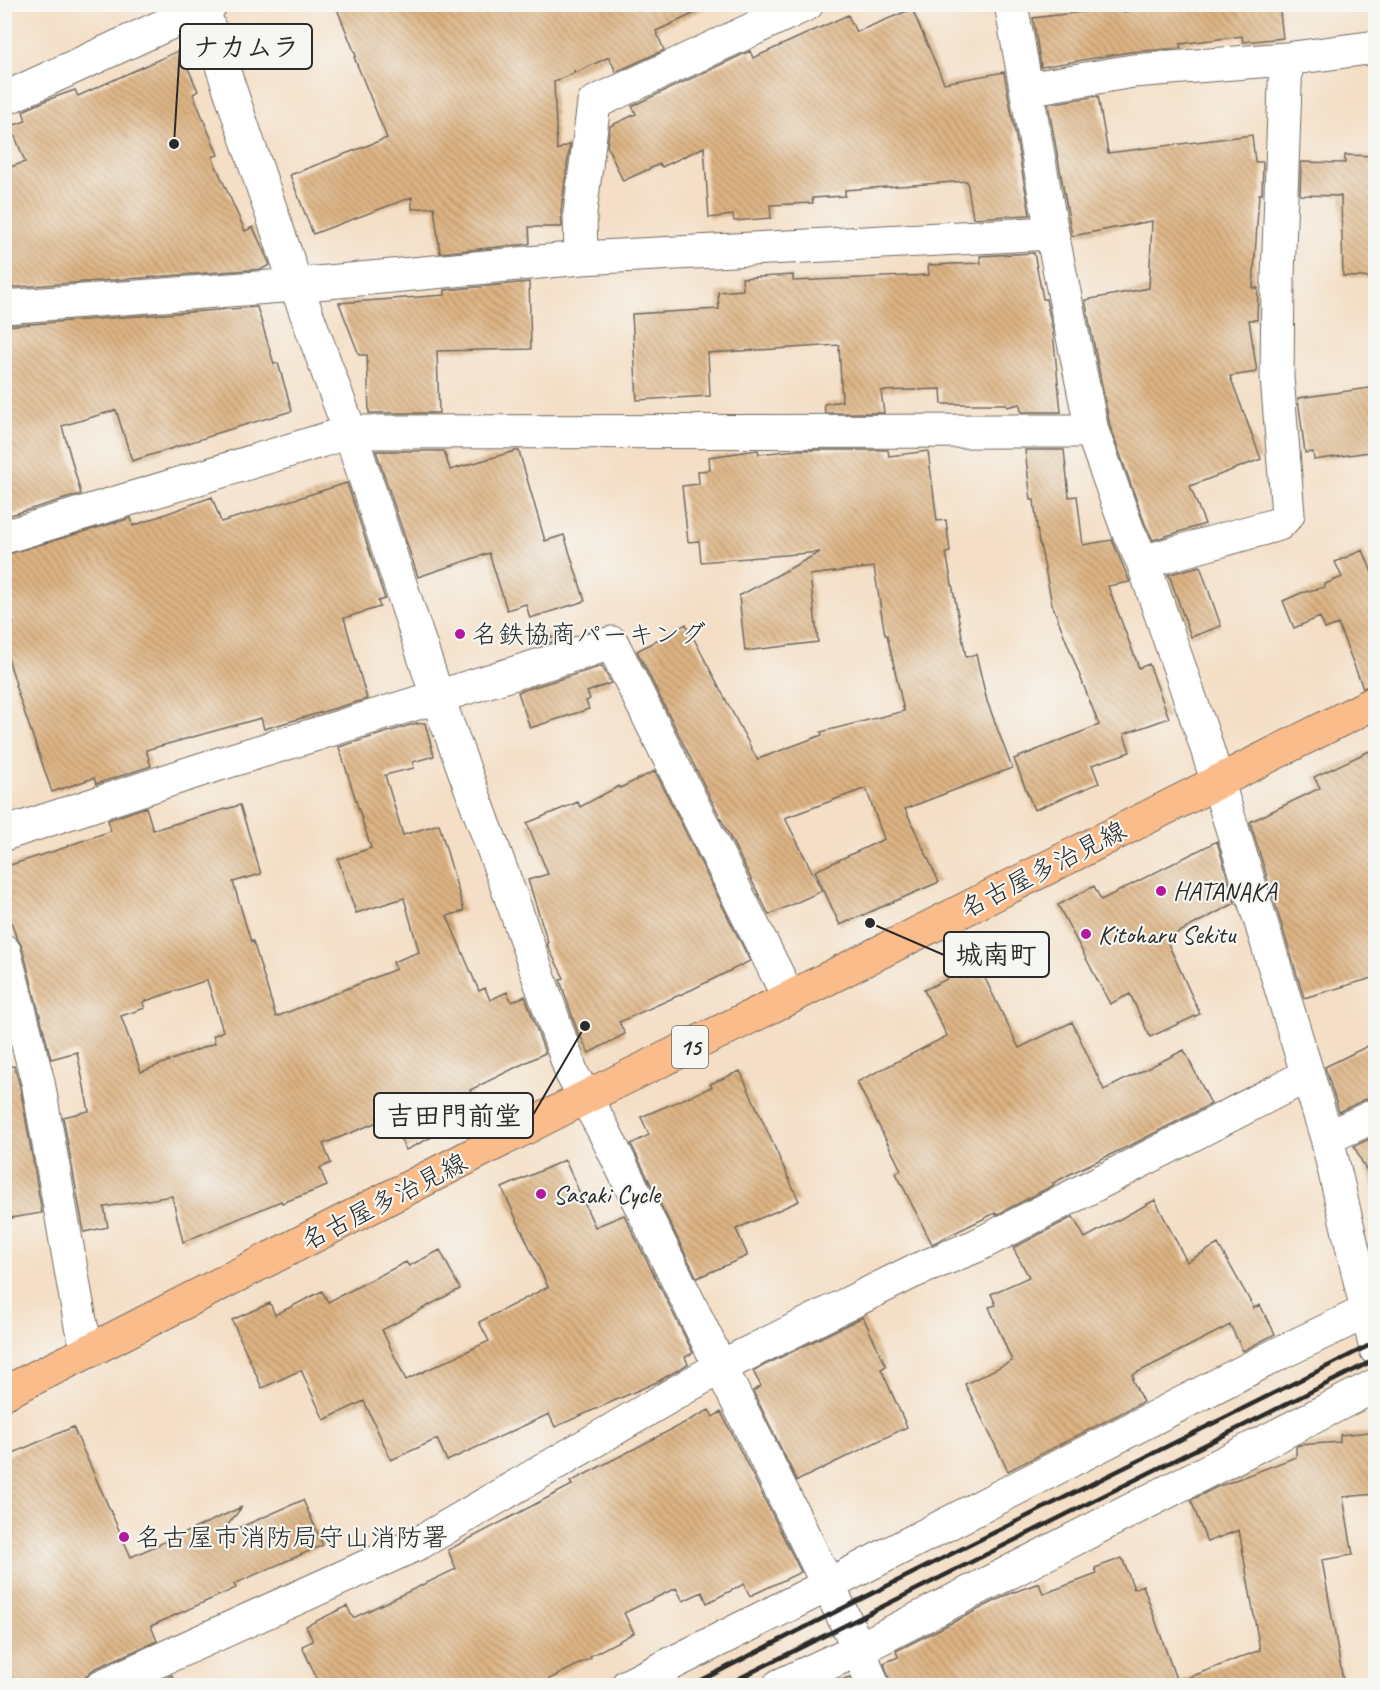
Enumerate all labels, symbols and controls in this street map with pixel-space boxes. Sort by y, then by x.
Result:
callout: ナカムラ [180,24,312,69]
text: ナカムラ [193,30,299,64]
place label: 名鉄協商パーキング [472,618,706,651]
marker: 名鉄協商パーキング [453,627,467,641]
street label: 名古屋多治見線 [955,813,1132,925]
place label: HATANAKA [1173,875,1279,908]
marker: HATANAKA [1154,884,1168,898]
place label: Kitoharu Sekitu [1098,918,1237,951]
marker: Kitoharu Sekitu [1079,927,1093,941]
callout: 城南町 [944,932,1049,977]
text: 城南町 [956,938,1037,972]
road number: 15 [672,1026,708,1068]
callout: 吉田門前堂 [374,1093,533,1138]
text: 吉田門前堂 [387,1099,522,1133]
street label: 名古屋多治見線 [296,1145,473,1257]
place label: Sasaki Cycle [553,1178,662,1211]
marker: Sasaki Cycle [534,1187,548,1201]
place label: 名古屋市消防局守山消防署 [136,1521,448,1554]
marker: 名古屋市消防局守山消防署 [117,1530,131,1544]

